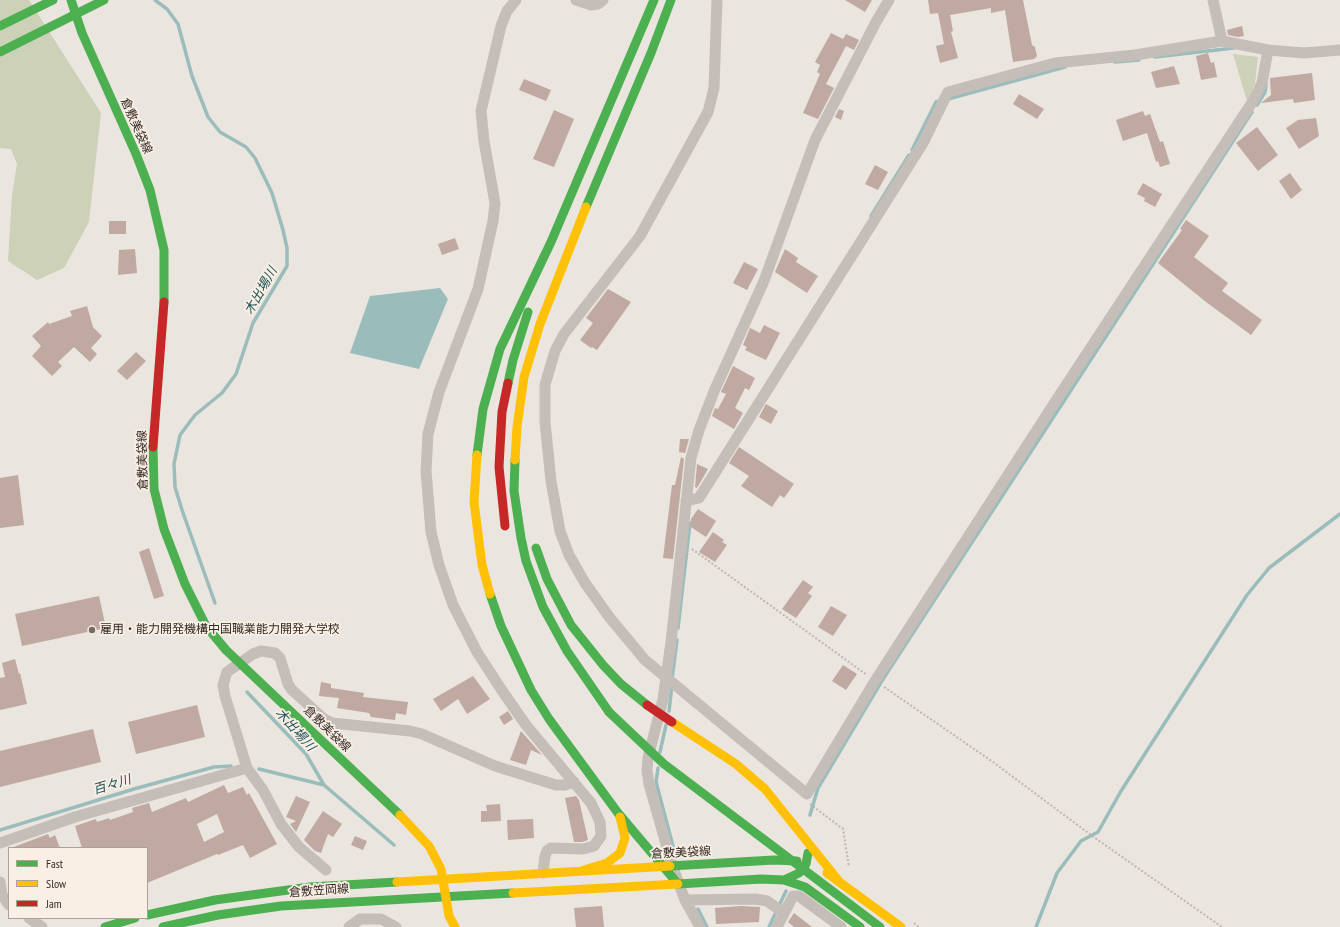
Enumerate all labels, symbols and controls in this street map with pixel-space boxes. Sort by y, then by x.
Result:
street label: 倉敷美袋線 [117,96,155,156]
water label: 木出場川 [241,265,281,317]
street label: 倉敷美袋線 [135,430,151,490]
place label: 雇用・能力開発機構中国職業能力開発大学校 [100,623,340,637]
marker: 雇用・能力開発機構中国職業能力開発大学校 [87,625,97,635]
street label: 倉敷美袋線 [300,703,354,755]
water label: 木出場川 [272,705,318,755]
water label: 百々川 [91,772,133,798]
street label: 倉敷美袋線 [651,844,711,862]
legend [8,847,148,919]
text: Fast [46,856,63,871]
text: Slow [46,876,66,891]
street label: 倉敷笠岡線 [289,882,349,900]
text: Jam [46,896,62,911]

